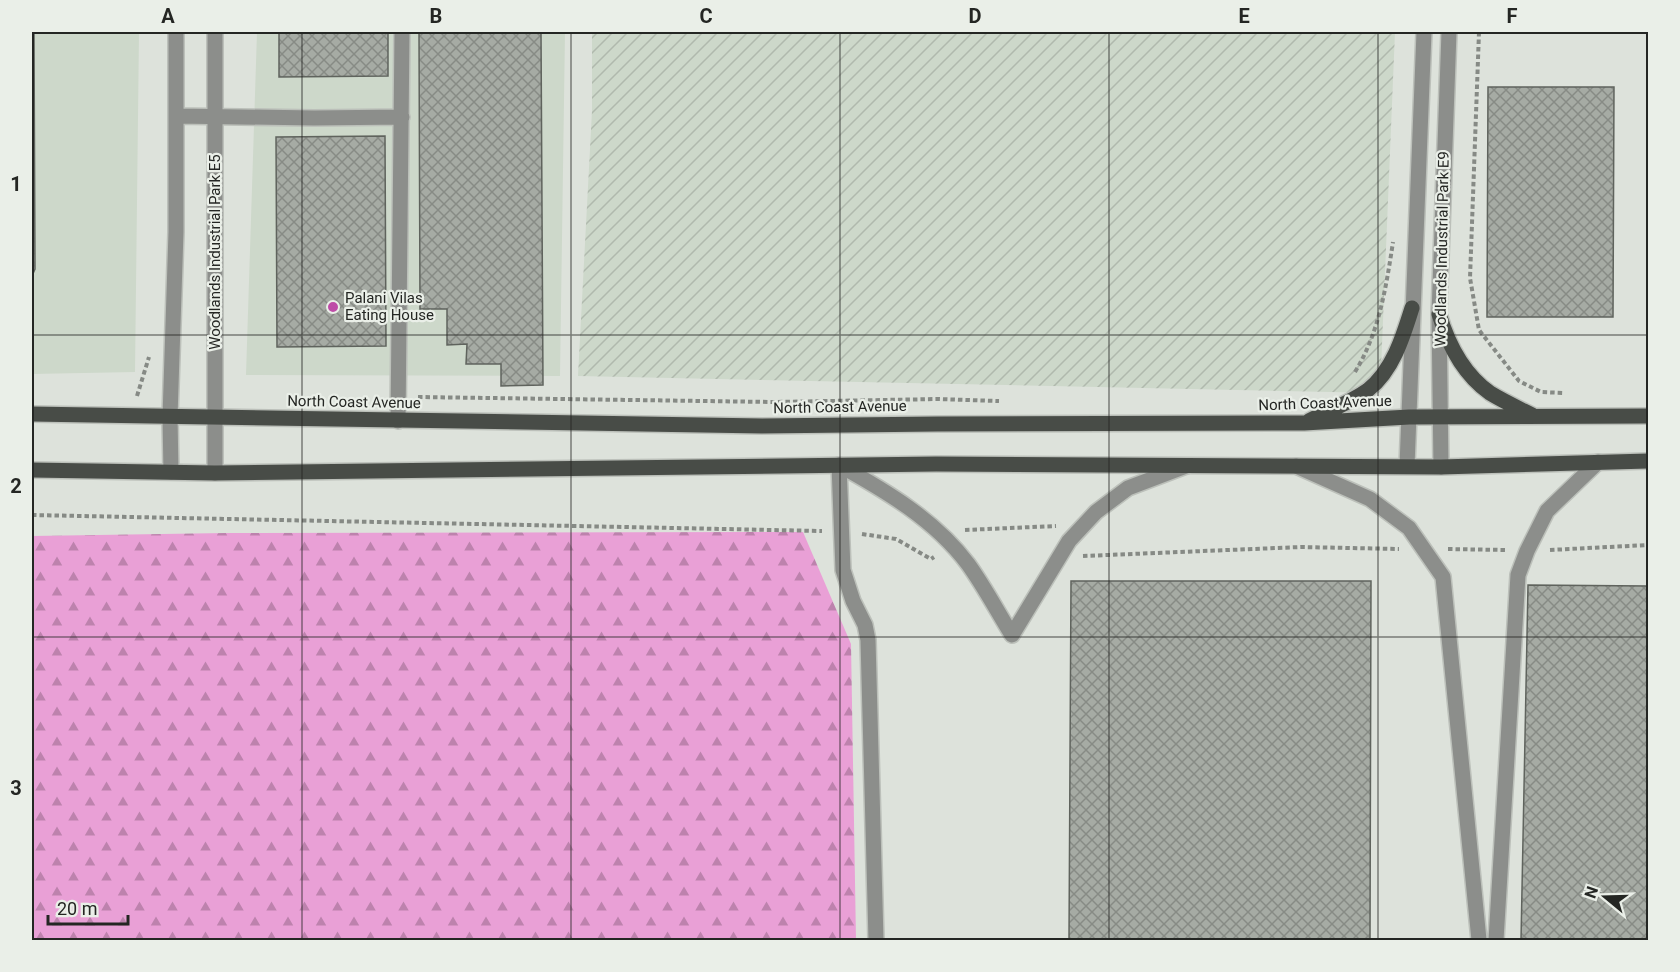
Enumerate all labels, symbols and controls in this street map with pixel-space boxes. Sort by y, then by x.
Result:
text: A [161,4,175,28]
text: B [430,4,442,28]
text: C [699,4,713,28]
text: D [969,4,982,28]
text: E [1238,4,1250,28]
text: F [1507,4,1518,28]
street label: Woodlands Industrial Park E9 [1431,151,1453,347]
street label: Woodlands Industrial Park E5 [206,154,224,350]
text: 1 [10,172,22,196]
place label: Palani Vilas Eating House [345,289,434,324]
marker: Palani Vilas Eating House [326,300,340,314]
street label: North Coast Avenue [287,392,421,412]
street label: North Coast Avenue [1258,392,1392,414]
street label: North Coast Avenue [773,397,907,417]
text: 2 [10,474,22,498]
text: 3 [10,776,22,800]
north arrow [1575,867,1635,927]
text: N [1580,884,1602,901]
scale bar [48,888,128,926]
text: 20 m [57,898,97,919]

